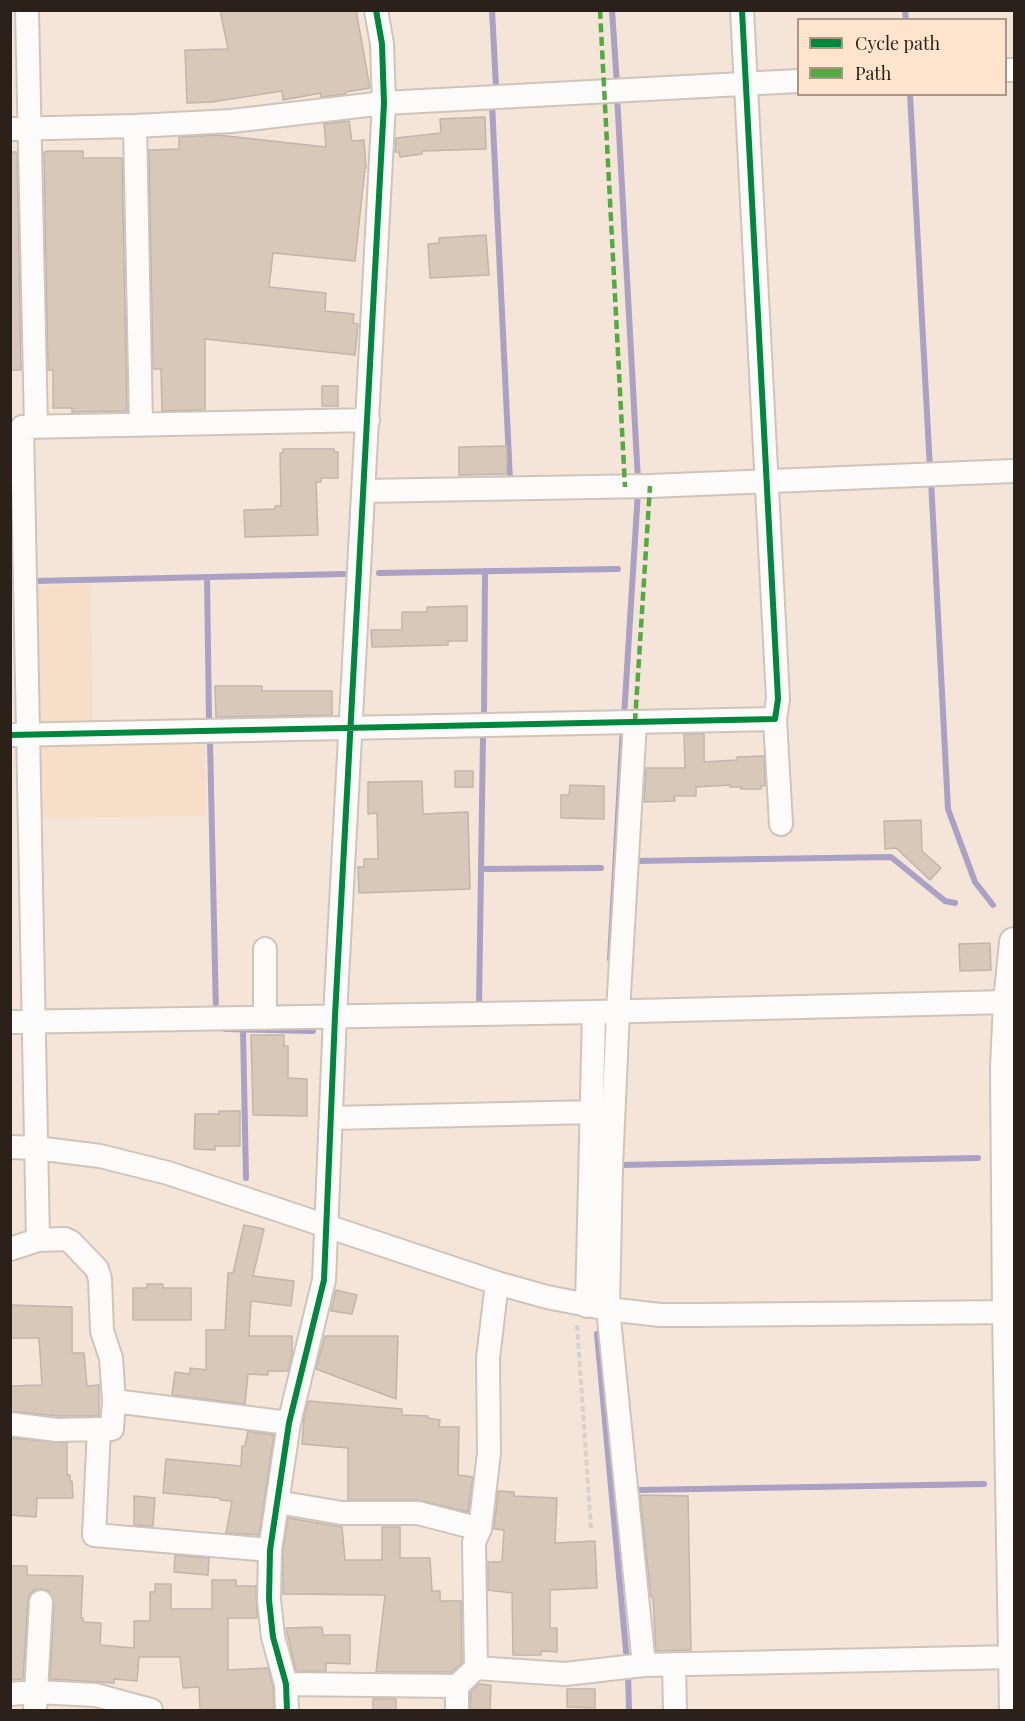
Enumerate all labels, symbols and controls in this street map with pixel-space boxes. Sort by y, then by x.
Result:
legend [797,18,1007,96]
text: Cycle path [855,31,940,55]
text: Path [855,61,891,85]

